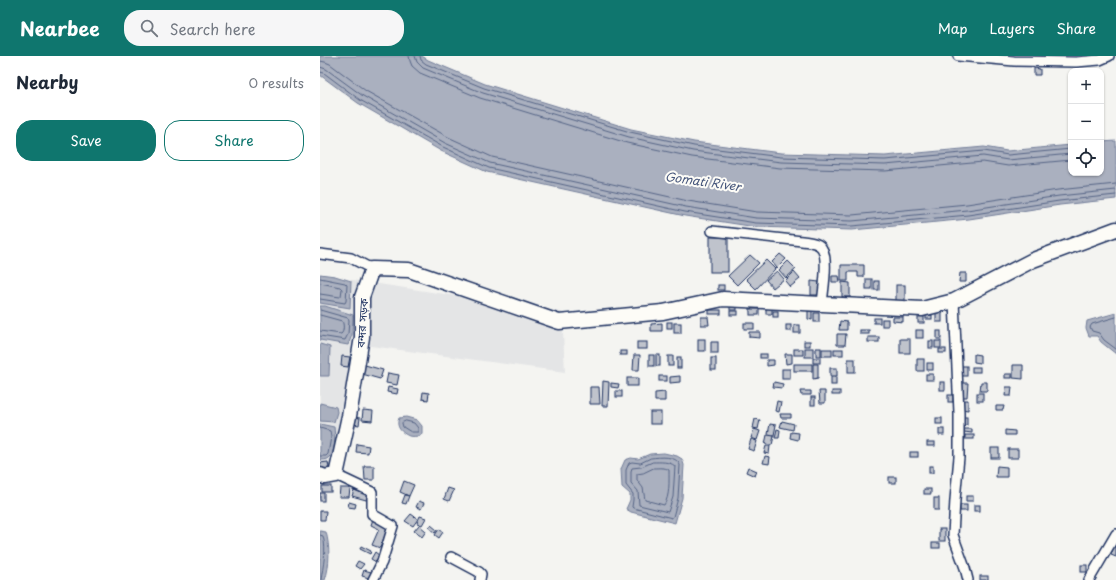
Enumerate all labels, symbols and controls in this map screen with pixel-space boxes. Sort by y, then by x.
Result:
search box [124,10,404,46]
text: Nearbee [20,14,100,42]
icon: search [138,17,160,39]
text: Search here [170,17,255,40]
text: Map [938,18,968,39]
text: Layers [990,18,1035,39]
text: Share [1057,18,1096,39]
map controls [1068,68,1104,176]
button: + [1068,68,1104,104]
text: Nearby [16,69,78,95]
text: 0 results [249,73,304,92]
button: − [1068,104,1104,140]
button: Save [16,120,156,161]
button: Share [164,120,304,161]
button: locate [1068,140,1104,176]
water label: Gomati River [664,167,743,195]
street label: বন্দর সড়ক [352,298,372,349]

